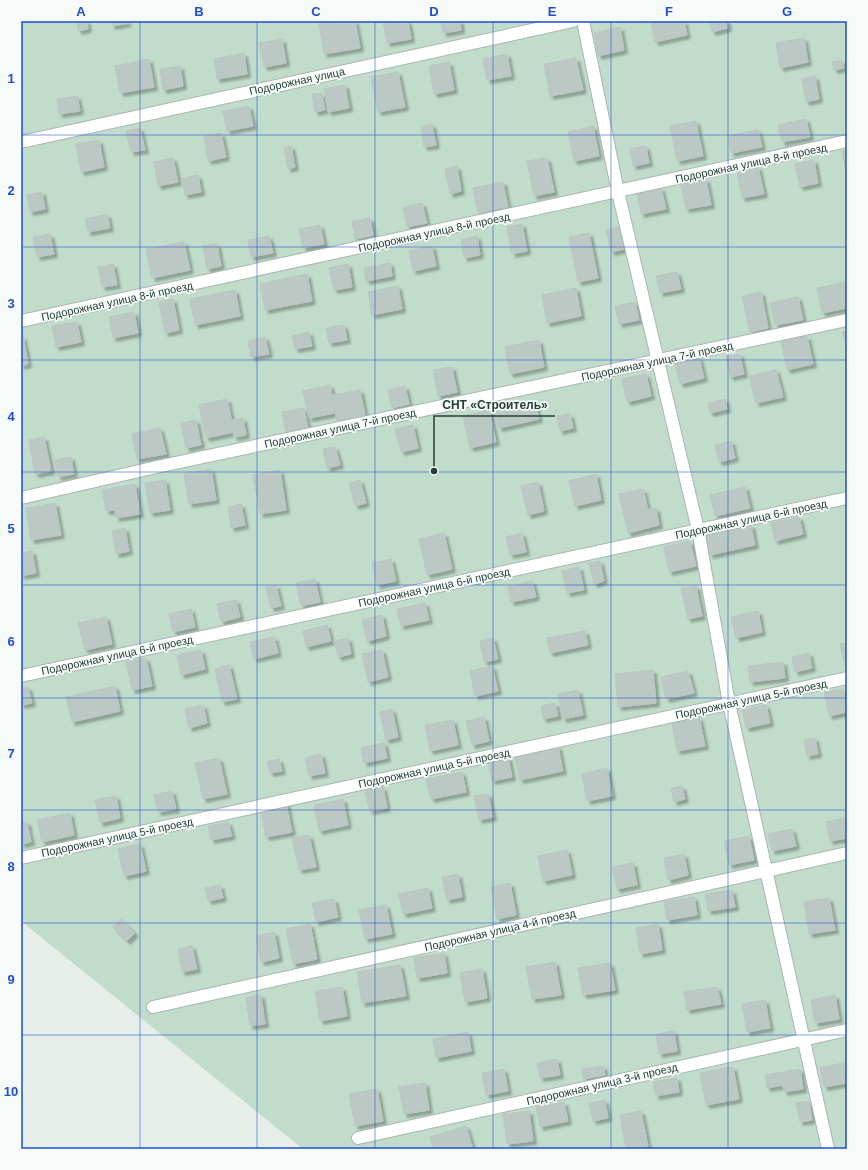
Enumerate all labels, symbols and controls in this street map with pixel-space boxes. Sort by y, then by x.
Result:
text: A [76,4,86,19]
text: B [194,4,204,19]
text: C [311,4,321,19]
text: D [429,4,439,19]
text: E [548,4,557,19]
text: F [665,4,673,19]
text: G [782,4,792,19]
street label: Подорожная улица [248,65,347,97]
text: 1 [7,71,15,86]
street label: Подорожная улица 8-й проезд [674,141,828,185]
text: 2 [7,183,15,198]
street label: Подорожная улица 8-й проезд [357,210,511,254]
street label: Подорожная улица 8-й проезд [40,279,194,323]
text: 3 [7,296,15,311]
street label: Подорожная улица 7-й проезд [580,339,734,383]
callout: СНТ «Строитель» [434,392,555,416]
text: СНТ «Строитель» [442,398,548,412]
street label: Подорожная улица 7-й проезд [263,406,417,450]
text: 4 [7,409,15,424]
street label: Подорожная улица 6-й проезд [674,497,828,541]
text: 5 [7,521,15,536]
street label: Подорожная улица 6-й проезд [357,565,511,609]
street label: Подорожная улица 6-й проезд [40,633,194,677]
text: 6 [7,634,15,649]
street label: Подорожная улица 5-й проезд [674,677,828,721]
text: 7 [7,746,15,761]
street label: Подорожная улица 5-й проезд [357,746,511,790]
street label: Подорожная улица 5-й проезд [40,815,194,859]
text: 8 [7,859,15,874]
street label: Подорожная улица 4-й проезд [423,907,577,953]
text: 9 [7,972,15,987]
street label: Подорожная улица 3-й проезд [525,1061,679,1107]
text: 10 [4,1084,18,1099]

